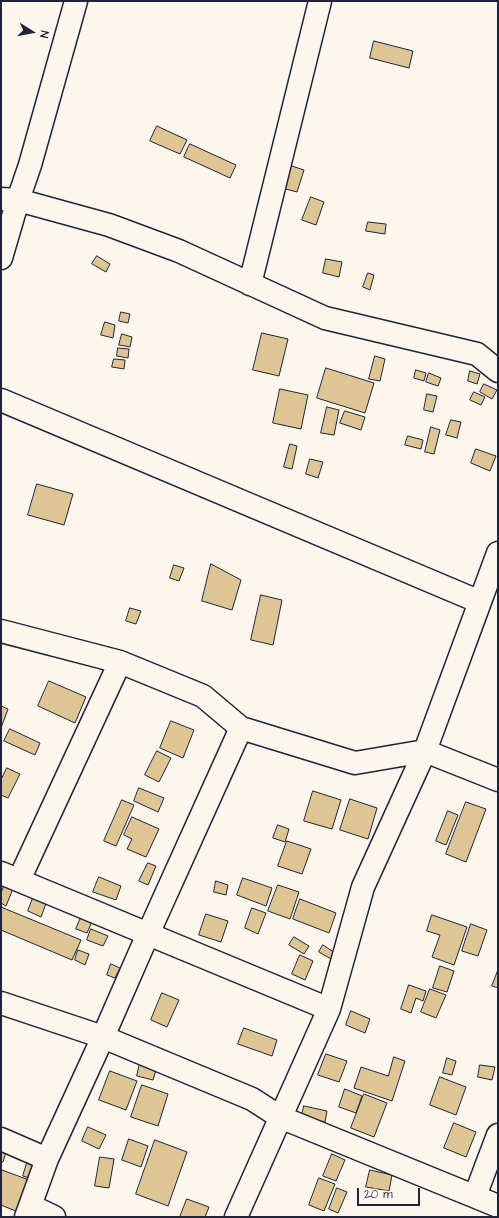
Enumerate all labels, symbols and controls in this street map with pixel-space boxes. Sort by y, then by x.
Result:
north arrow [12,12,52,52]
text: N [36,30,52,39]
scale bar [359,1180,422,1206]
text: 20 m [364,1186,393,1203]

